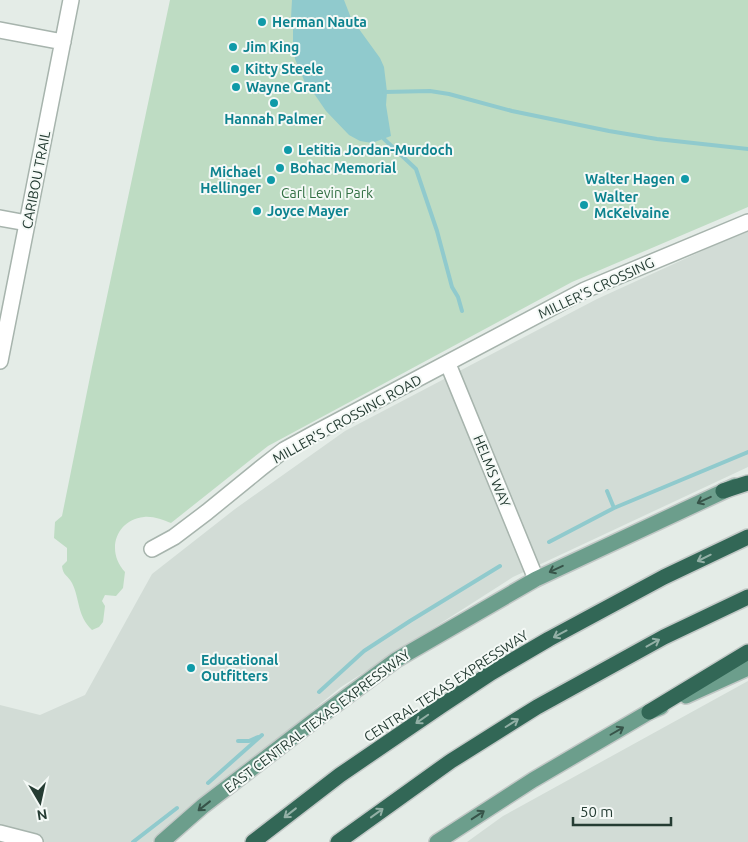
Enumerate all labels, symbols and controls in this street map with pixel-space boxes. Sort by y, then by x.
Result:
place label: Herman Nauta [272,14,367,30]
marker: Herman Nauta [256,16,268,28]
place label: Jim King [243,39,299,55]
marker: Jim King [227,41,239,53]
place label: Kitty Steele [245,61,324,77]
marker: Kitty Steele [229,63,241,75]
place label: Wayne Grant [246,79,330,95]
marker: Wayne Grant [230,81,242,93]
marker: Hannah Palmer [268,97,280,109]
place label: Hannah Palmer [224,111,324,127]
street label: CARIBOU TRAIL [19,130,53,230]
place label: Letitia Jordan-Murdoch [298,142,453,158]
marker: Letitia Jordan-Murdoch [282,144,294,156]
place label: Bohac Memorial [290,160,396,176]
marker: Bohac Memorial [274,162,286,174]
place label: Michael Hellinger [200,164,261,196]
place label: Walter Hagen [585,171,675,187]
marker: Walter Hagen [679,173,691,185]
marker: Michael Hellinger [265,174,277,186]
park label: Carl Levin Park [281,185,373,201]
place label: Walter McKelvaine [594,189,670,221]
marker: Walter McKelvaine [578,199,590,211]
place label: Joyce Mayer [267,203,349,219]
marker: Joyce Mayer [251,205,263,217]
street label: MILLER'S CROSSING [535,254,657,322]
street label: MILLER'S CROSSING ROAD [270,371,424,467]
street label: HELMS WAY [470,433,514,509]
one-way arrow [697,496,712,506]
one-way arrow [697,554,712,563]
one-way arrow [549,565,564,574]
street label: CENTRAL TEXAS EXPRESSWAY [361,627,531,745]
one-way arrow [553,629,568,639]
one-way arrow [646,637,660,647]
street label: EAST CENTRAL TEXAS EXPRESSWAY [221,646,413,796]
place label: Educational Outfitters [201,652,278,684]
marker: Educational Outfitters [185,662,197,674]
one-way arrow [415,714,429,724]
one-way arrow [505,717,519,727]
one-way arrow [610,726,624,736]
north arrow [15,777,65,827]
scale bar [573,794,670,826]
one-way arrow [198,800,211,811]
text: 50 m [580,803,613,820]
text: N [36,806,48,824]
one-way arrow [284,808,297,819]
one-way arrow [370,808,384,818]
one-way arrow [471,810,485,820]

